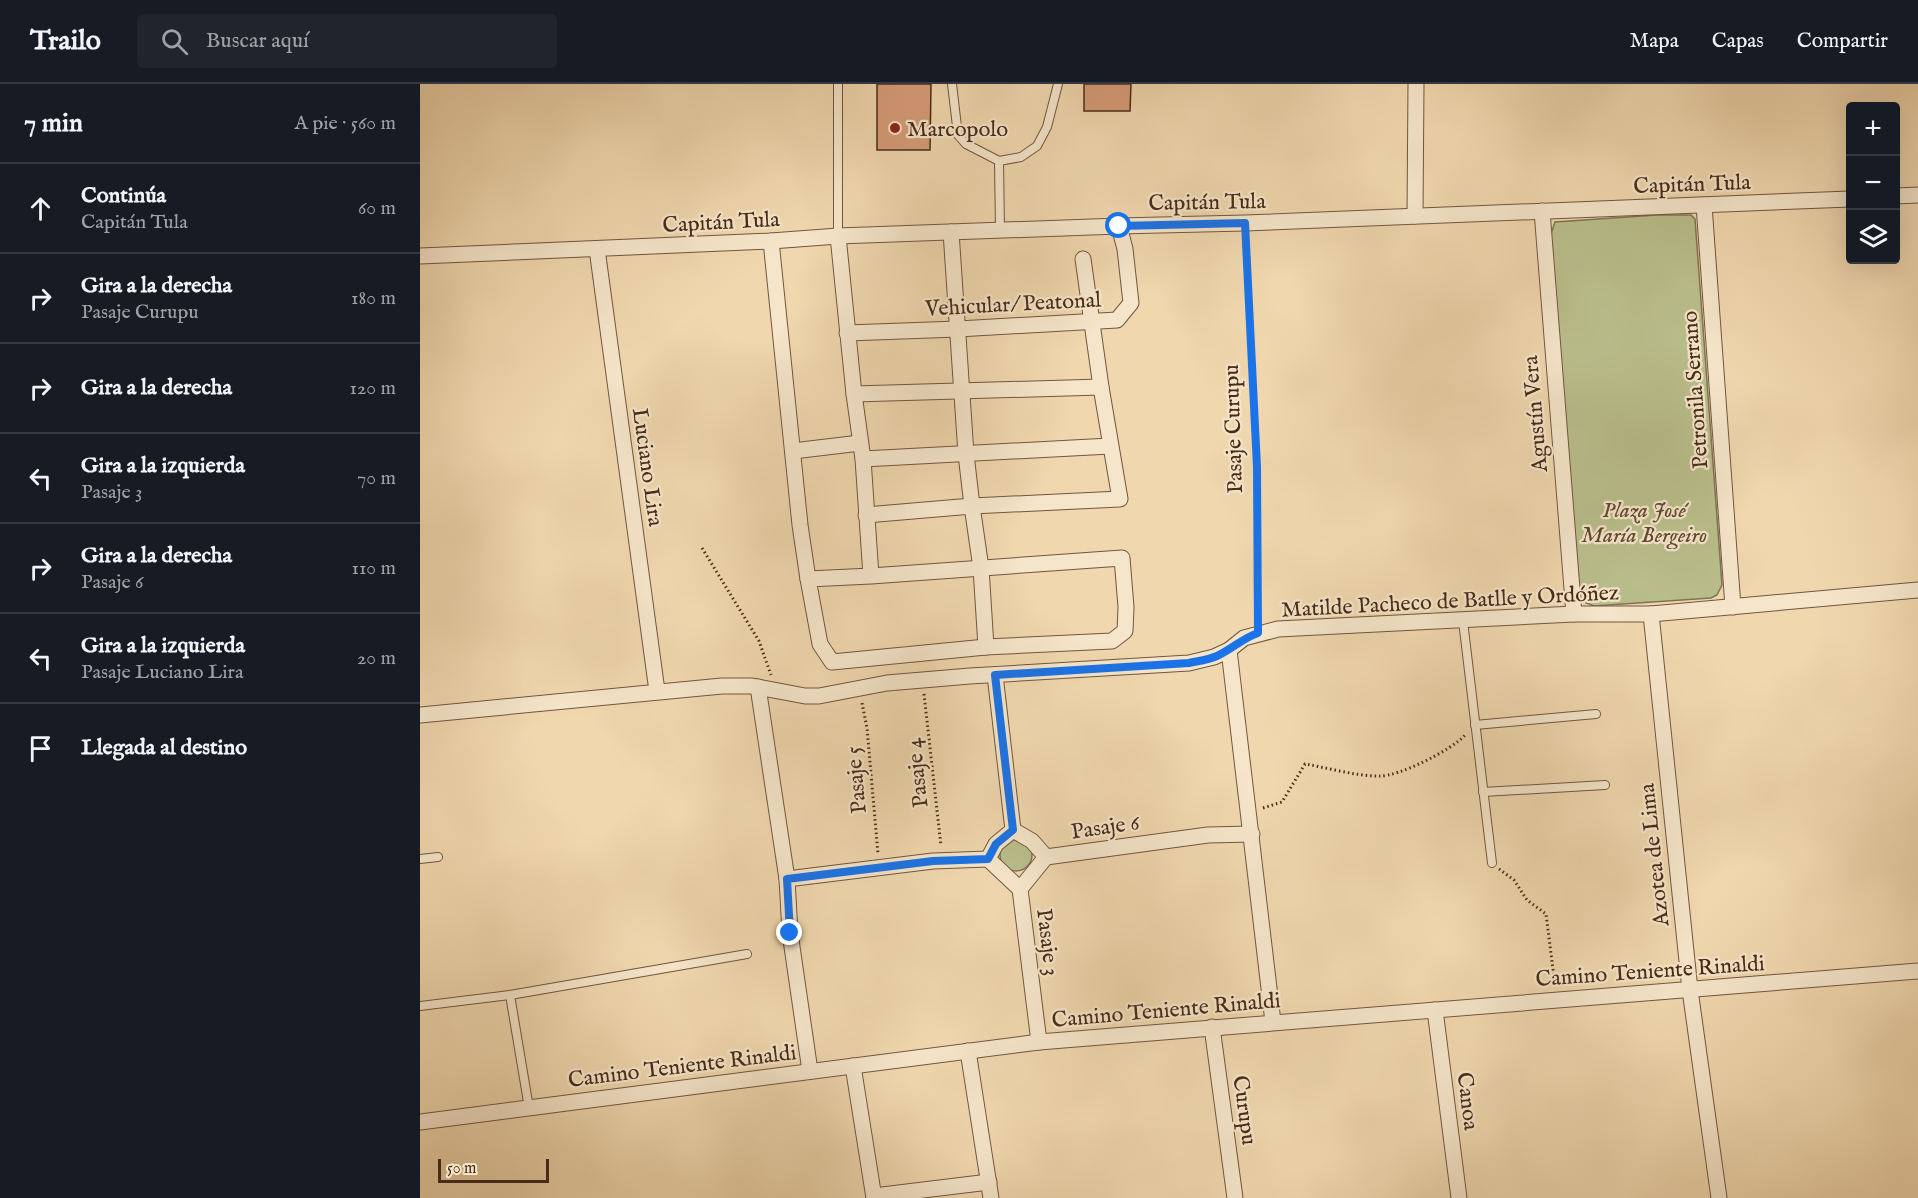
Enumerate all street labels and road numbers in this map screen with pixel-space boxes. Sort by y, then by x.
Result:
street label: Capitán Tula [1633,169,1752,201]
street label: Capitán Tula [1148,188,1267,218]
street label: Capitán Tula [662,206,781,240]
street label: Vehicular/ Peatonal [923,286,1102,324]
street label: Petronila Serrano [1676,310,1715,470]
street label: Agustín Vera [1517,354,1555,474]
street label: Pasaje Curupu [1218,364,1250,494]
street label: Luciano Lira [625,406,669,529]
street label: Matilde Pacheco de Batlle y Ordóñez [1281,579,1620,625]
street label: Pasaje 4 [900,736,936,809]
street label: Pasaje 5 [840,745,874,815]
street label: Azotea de Lima [1634,781,1677,929]
street label: Pasaje 6 [1069,809,1142,847]
street label: Pasaje 3 [1029,907,1065,978]
street label: Camino Teniente Rinaldi [1535,950,1766,994]
street label: Camino Teniente Rinaldi [1051,987,1282,1035]
street label: Camino Teniente Rinaldi [567,1039,798,1095]
street label: Canoa [1450,1071,1485,1132]
street label: Curupu [1225,1074,1263,1147]

